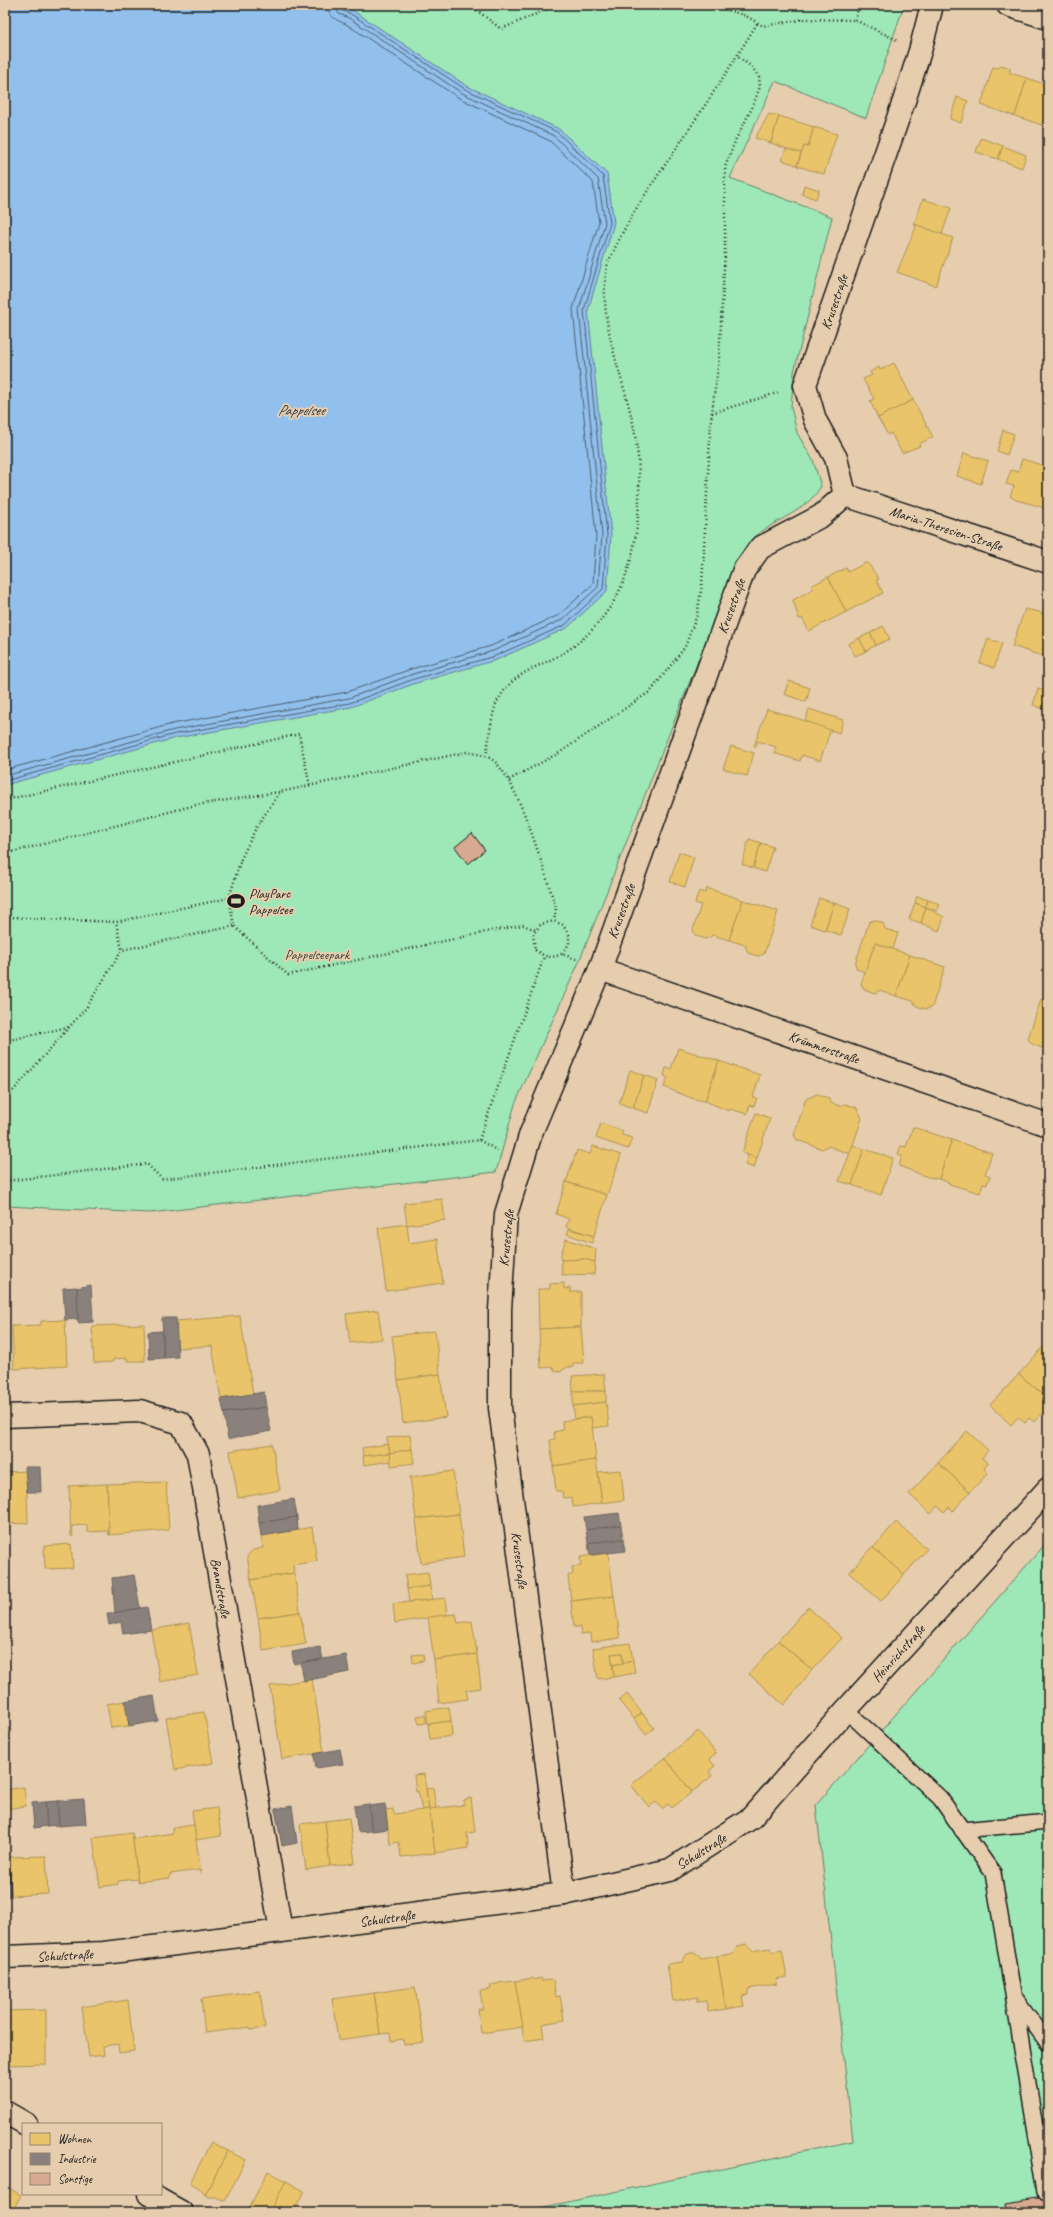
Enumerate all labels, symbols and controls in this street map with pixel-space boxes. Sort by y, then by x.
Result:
street label: Krusestraße [817,271,852,332]
water label: Pappelsee [278,401,326,420]
street label: Maria-Theresien-Straße [887,502,1006,555]
street label: Krusestraße [714,575,750,636]
street label: Krusestraße [604,880,640,941]
place label: PlayParc Pappelsee [249,885,294,918]
sports icon: PlayParc Pappelsee [226,891,246,911]
park label: Pappelseepark [285,946,351,963]
street label: Krümmerstraße [786,1027,863,1068]
street label: Krusestraße [495,1207,518,1267]
street label: Krusestraße [508,1531,532,1591]
street label: Brandstraße [207,1557,234,1621]
street label: Heinrichstraße [868,1620,930,1686]
street label: Schulstraße [673,1829,731,1873]
street label: Schulstraße [358,1906,417,1931]
street label: Schulstraße [37,1945,95,1965]
legend [22,2123,162,2195]
text: Wohnen [58,2131,92,2147]
text: Industrie [58,2151,97,2167]
text: Sonstige [58,2171,93,2187]

